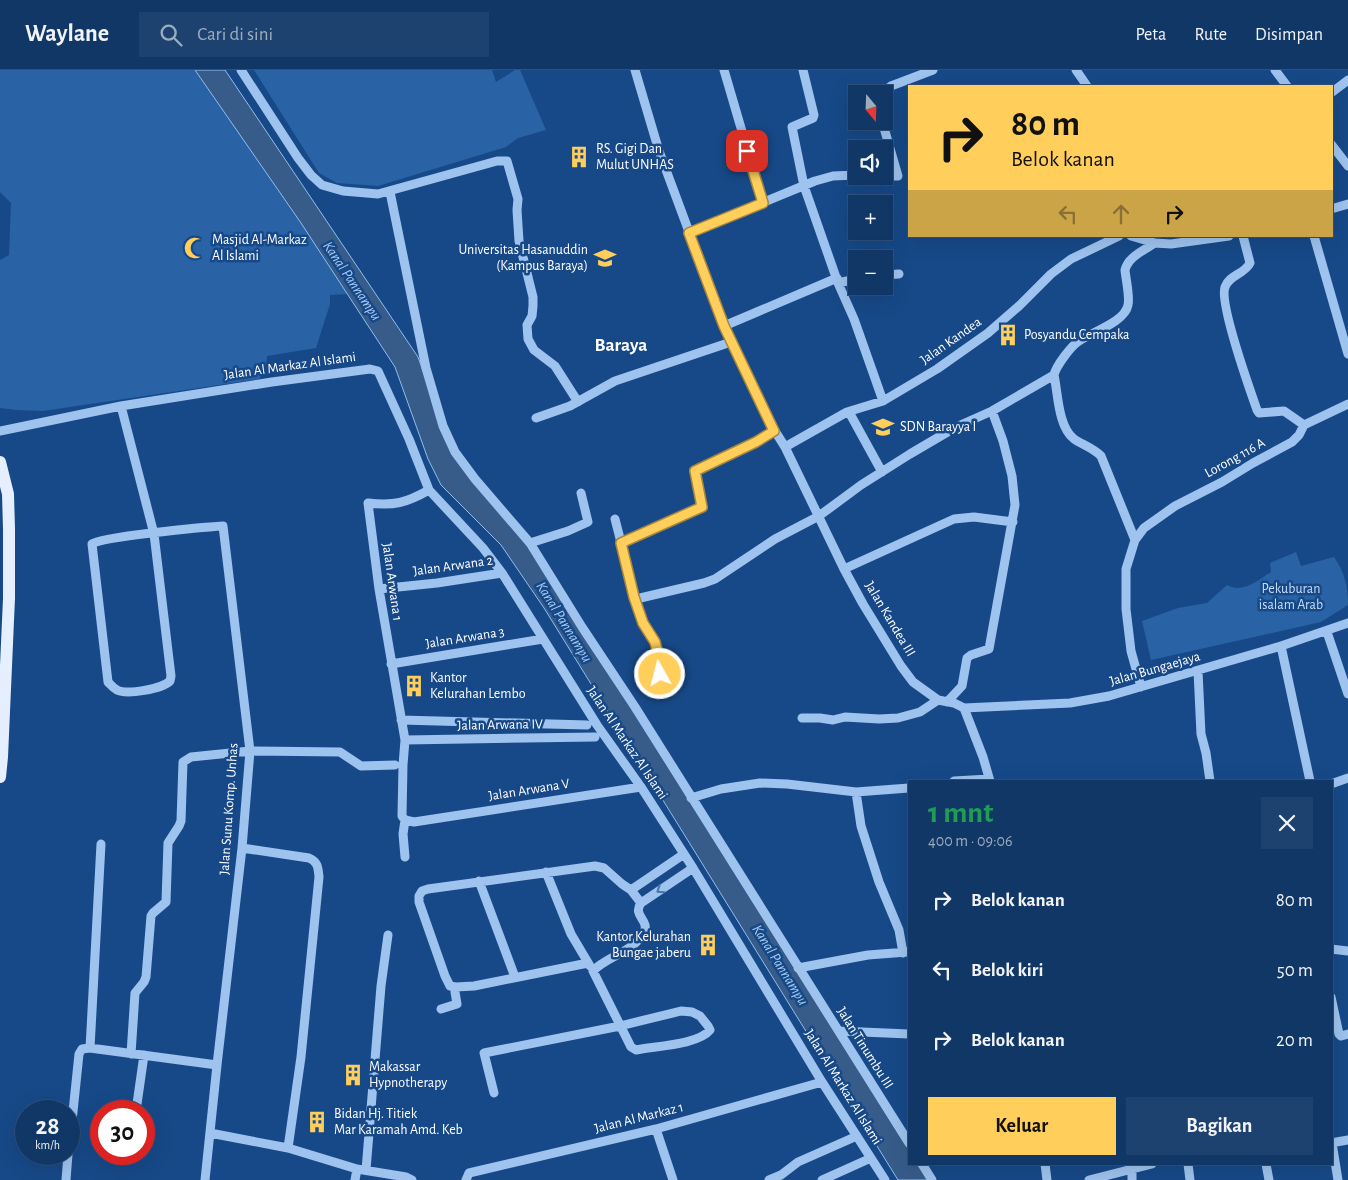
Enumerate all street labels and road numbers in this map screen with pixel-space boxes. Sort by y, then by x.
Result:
street label: Jalan Kandea [918,315,985,367]
street label: Jalan Al Markaz Al Islami [223,350,357,382]
street label: Lorong 116 A [1202,436,1268,480]
street label: Jalan Arwana 1 [380,542,404,622]
street label: Jalan Arwana 2 [412,553,494,579]
street label: Jalan Kandea III [862,579,918,659]
street label: Jalan Arwana 3 [424,625,506,651]
street label: Jalan Bungaejaya [1108,649,1202,689]
street label: Jalan Al Markaz Al Islami [584,684,670,802]
street label: Jalan Arwana IV [457,717,543,733]
street label: Jalan Sunu Komp. Unhas [217,743,241,875]
street label: Jalan Arwana V [487,777,571,803]
street label: Jalan Tinumbu III [834,1005,896,1091]
street label: Jalan Al Markaz Al Islami [802,1027,884,1147]
street label: Jalan Al Markaz 1 [593,1100,685,1136]

